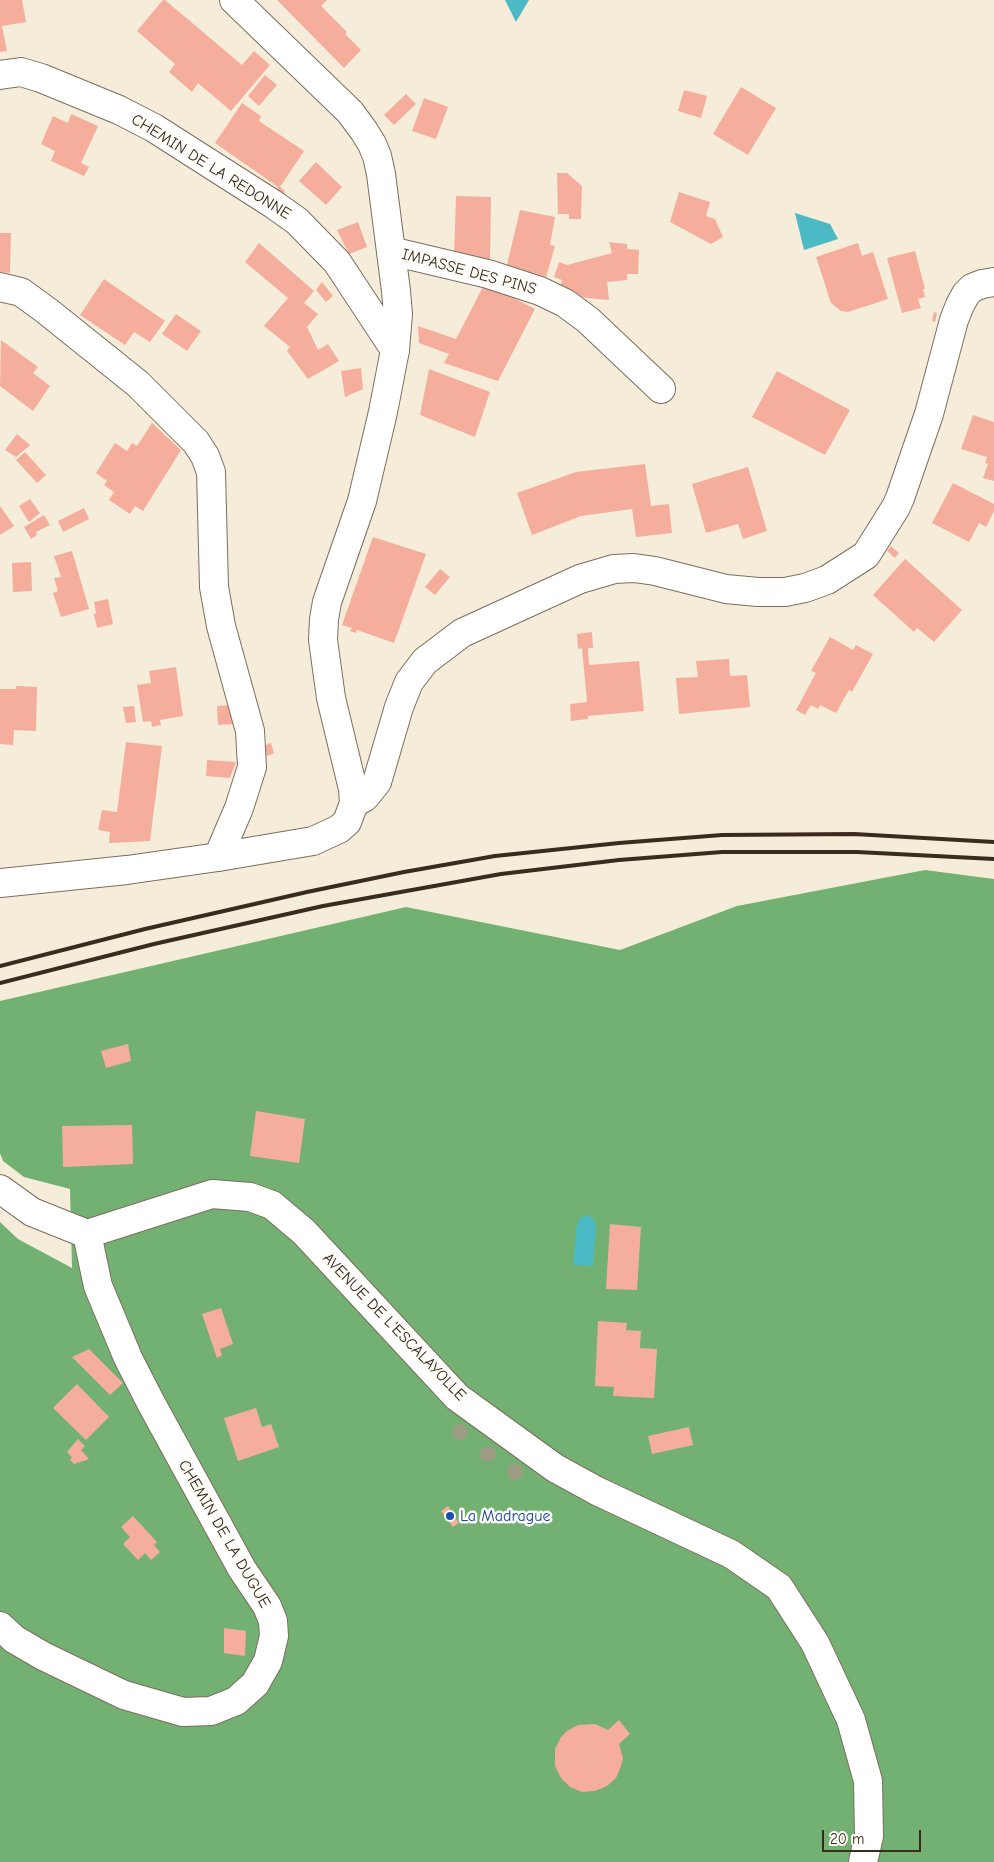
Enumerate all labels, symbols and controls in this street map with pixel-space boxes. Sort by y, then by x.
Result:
street label: CHEMIN DE LA REDONNE [128,110,294,224]
street label: IMPASSE DES PINS [400,245,538,299]
street label: AVENUE DE L'ESCALAYOLLE [318,1249,470,1405]
street label: CHEMIN DE LA DUGUE [174,1457,274,1611]
place label: La Madrague [460,1506,550,1526]
marker: La Madrague [444,1510,456,1522]
scale bar [824,1820,923,1852]
text: 20 m [830,1830,864,1848]

